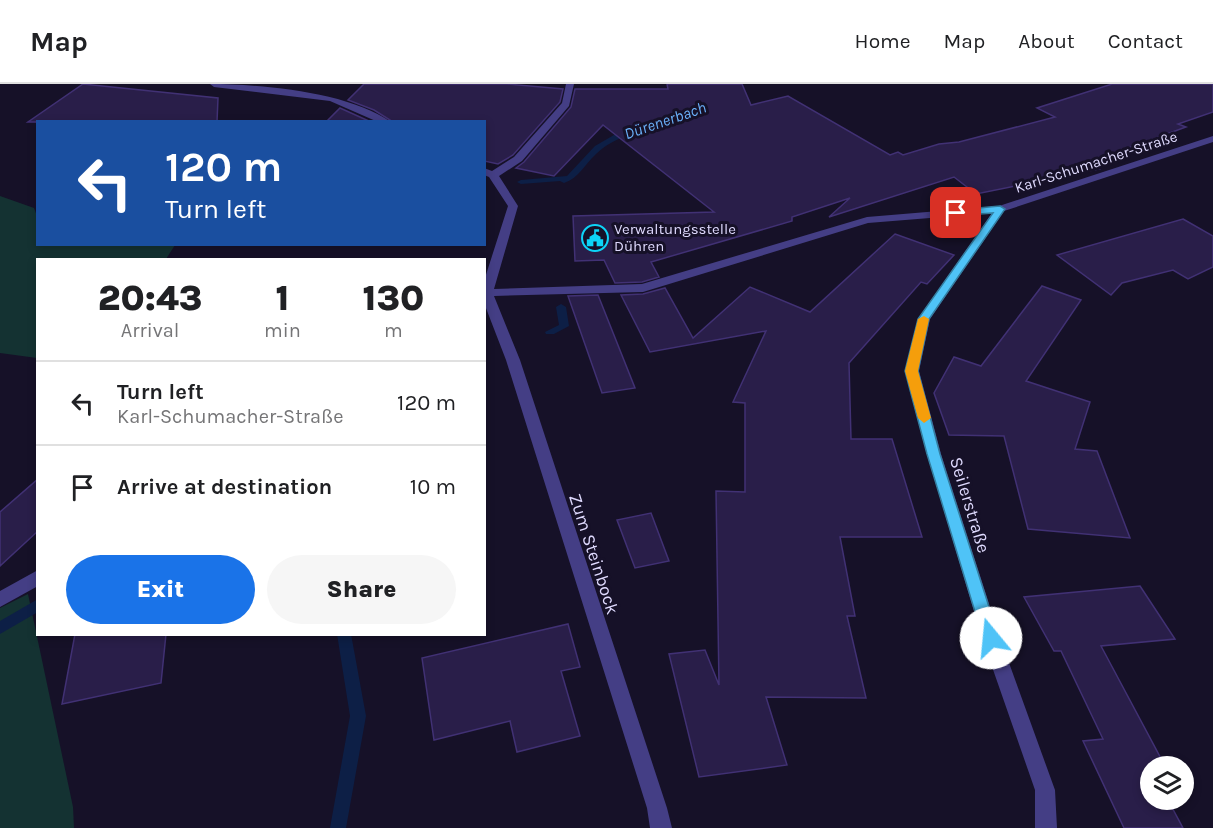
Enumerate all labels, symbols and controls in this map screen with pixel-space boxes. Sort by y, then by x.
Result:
text: Map [30,25,88,58]
text: Home [855,29,911,53]
text: Map [944,29,985,53]
text: About [1018,29,1075,53]
text: Contact [1108,29,1183,53]
water label: Dürenerbach [622,98,709,143]
street label: Karl-Schumacher-Straße [1012,127,1180,197]
text: 120 m [165,142,282,192]
icon: left [66,144,144,222]
pin [930,187,981,238]
text: Turn left [165,193,266,225]
icon: arrive [939,196,972,229]
place label: Verwaltungsstelle Dühren [614,220,736,255]
public building icon: Verwaltungsstelle Dühren [580,223,610,253]
text: 20:43 [98,277,202,319]
text: 1 [276,277,289,319]
text: 130 [363,277,424,319]
text: Arrival [121,319,179,342]
text: min [264,319,301,342]
text: m [384,319,403,342]
text: Turn left [117,379,204,405]
icon: left [66,387,99,420]
text: 120 m [397,390,456,416]
text: Karl-Schumacher-Straße [117,405,344,428]
street label: Seilerstraße [945,454,995,556]
icon: arrive [66,471,99,504]
text: Arrive at destination [117,474,332,500]
text: 10 m [410,474,456,500]
street label: Zum Steinbock [564,491,624,617]
button: Exit [66,555,255,624]
button: Share [267,555,456,624]
position arrow [959,606,1023,670]
map controls [1140,756,1194,810]
button: layers [1140,756,1194,810]

